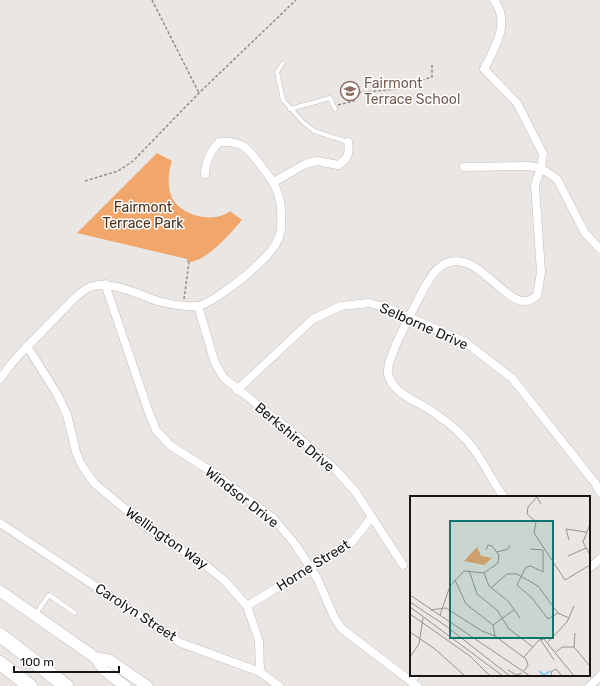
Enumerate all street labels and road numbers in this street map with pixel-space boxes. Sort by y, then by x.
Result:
street label: Selborne Drive [377,299,471,354]
street label: Berkshire Drive [251,399,338,476]
street label: Windsor Drive [202,463,282,531]
street label: Wellington Way [122,504,212,573]
street label: Horne Street [273,536,354,595]
street label: Carolyn Street [92,580,180,645]

